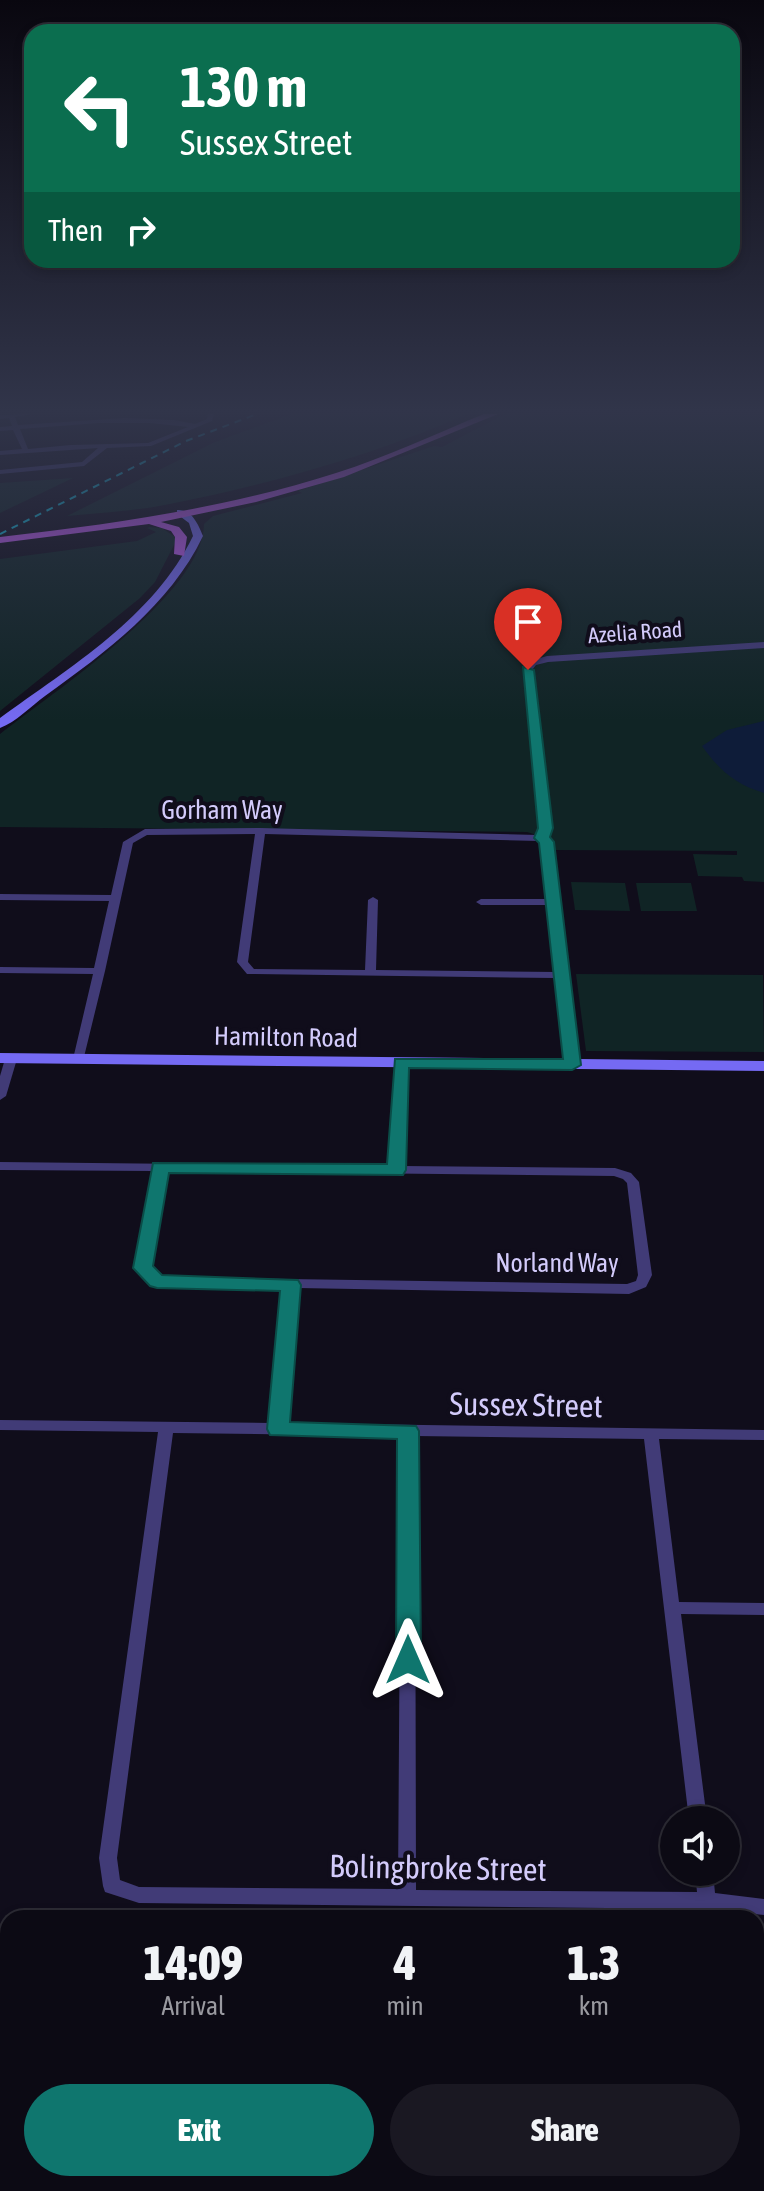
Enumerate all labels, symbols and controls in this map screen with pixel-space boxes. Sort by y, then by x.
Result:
text: 130 m [180,55,307,119]
icon: left [48,56,152,160]
text: Sussex Street [180,121,352,163]
icon: right [119,208,163,252]
text: Then [48,213,103,247]
pin [494,588,562,670]
icon: arrive [506,600,550,644]
street label: Azelia Road [587,616,683,648]
street label: Gorham Way [161,795,283,825]
street label: Hamilton Road [214,1021,358,1053]
street label: Norland Way [495,1248,619,1278]
street label: Sussex Street [449,1385,603,1424]
position arrow [366,1618,450,1702]
map controls [660,1806,740,1886]
button: sound [660,1806,740,1886]
street label: Bolingbroke Street [329,1847,547,1888]
text: 14:09 [143,1935,243,1990]
text: 4 [394,1935,416,1990]
text: 1.3 [567,1935,621,1990]
text: Arrival [161,1991,225,2021]
text: min [386,1991,424,2021]
text: km [579,1991,609,2021]
button: Exit [24,2084,374,2176]
button: Share [390,2084,740,2176]

